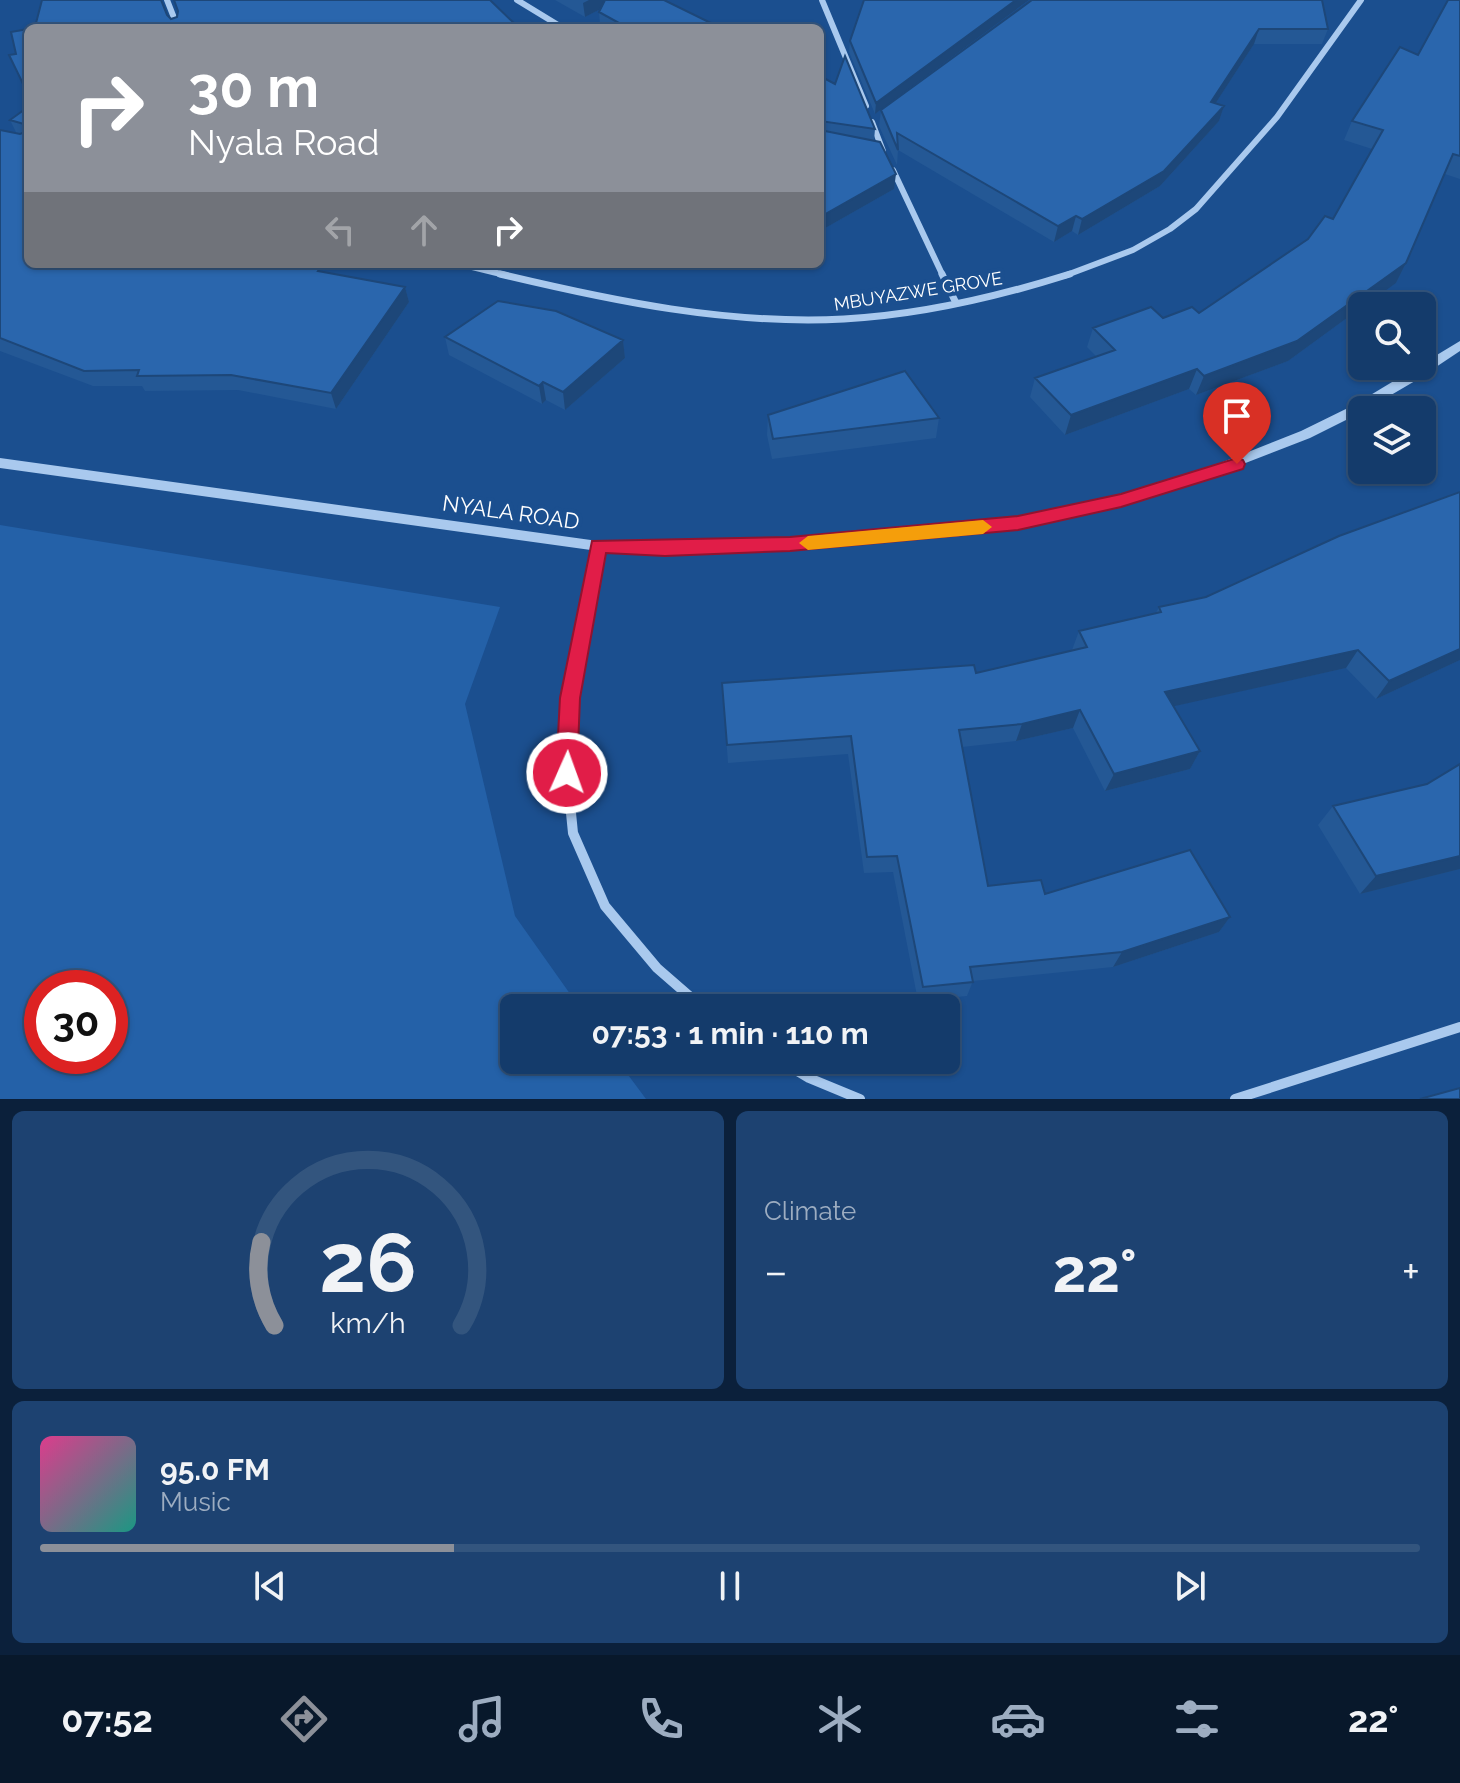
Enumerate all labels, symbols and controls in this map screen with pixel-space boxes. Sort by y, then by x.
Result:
text: 30 m [188,54,319,120]
icon: right [56,56,160,160]
text: Nyala Road [188,121,379,163]
icon: left [318,208,362,252]
icon: ahead [402,208,446,252]
icon: right [486,208,530,252]
street label: MBUYAZWE GROVE [832,267,1004,315]
map controls [1348,292,1436,484]
button: search [1348,292,1436,380]
pin [1203,382,1271,464]
icon: arrive [1215,394,1259,438]
button: layers [1348,396,1436,484]
street label: NYALA ROAD [441,490,581,534]
position arrow [525,731,609,815]
speed limit sign: 30 [24,970,128,1074]
text: 07:53 · 1 min · 110 m [591,1016,869,1051]
text: Climate [764,1196,856,1226]
text: 26 [319,1214,417,1311]
text: 22° [1053,1236,1137,1306]
text: − [764,1246,788,1297]
text: + [1402,1246,1420,1297]
text: km/h [330,1306,406,1340]
text: 95.0 FM [160,1452,270,1487]
text: Music [160,1487,231,1517]
icon: previous [248,1564,292,1608]
icon: pause [708,1564,752,1608]
icon: next [1168,1564,1212,1608]
icon: directions [276,1691,332,1747]
icon: music [454,1691,510,1747]
icon: phone [633,1691,689,1747]
icon: climate [812,1691,868,1747]
icon: car [990,1691,1046,1747]
icon: filters [1169,1691,1225,1747]
text: 07:52 [61,1698,153,1740]
text: 22° [1348,1698,1399,1740]

